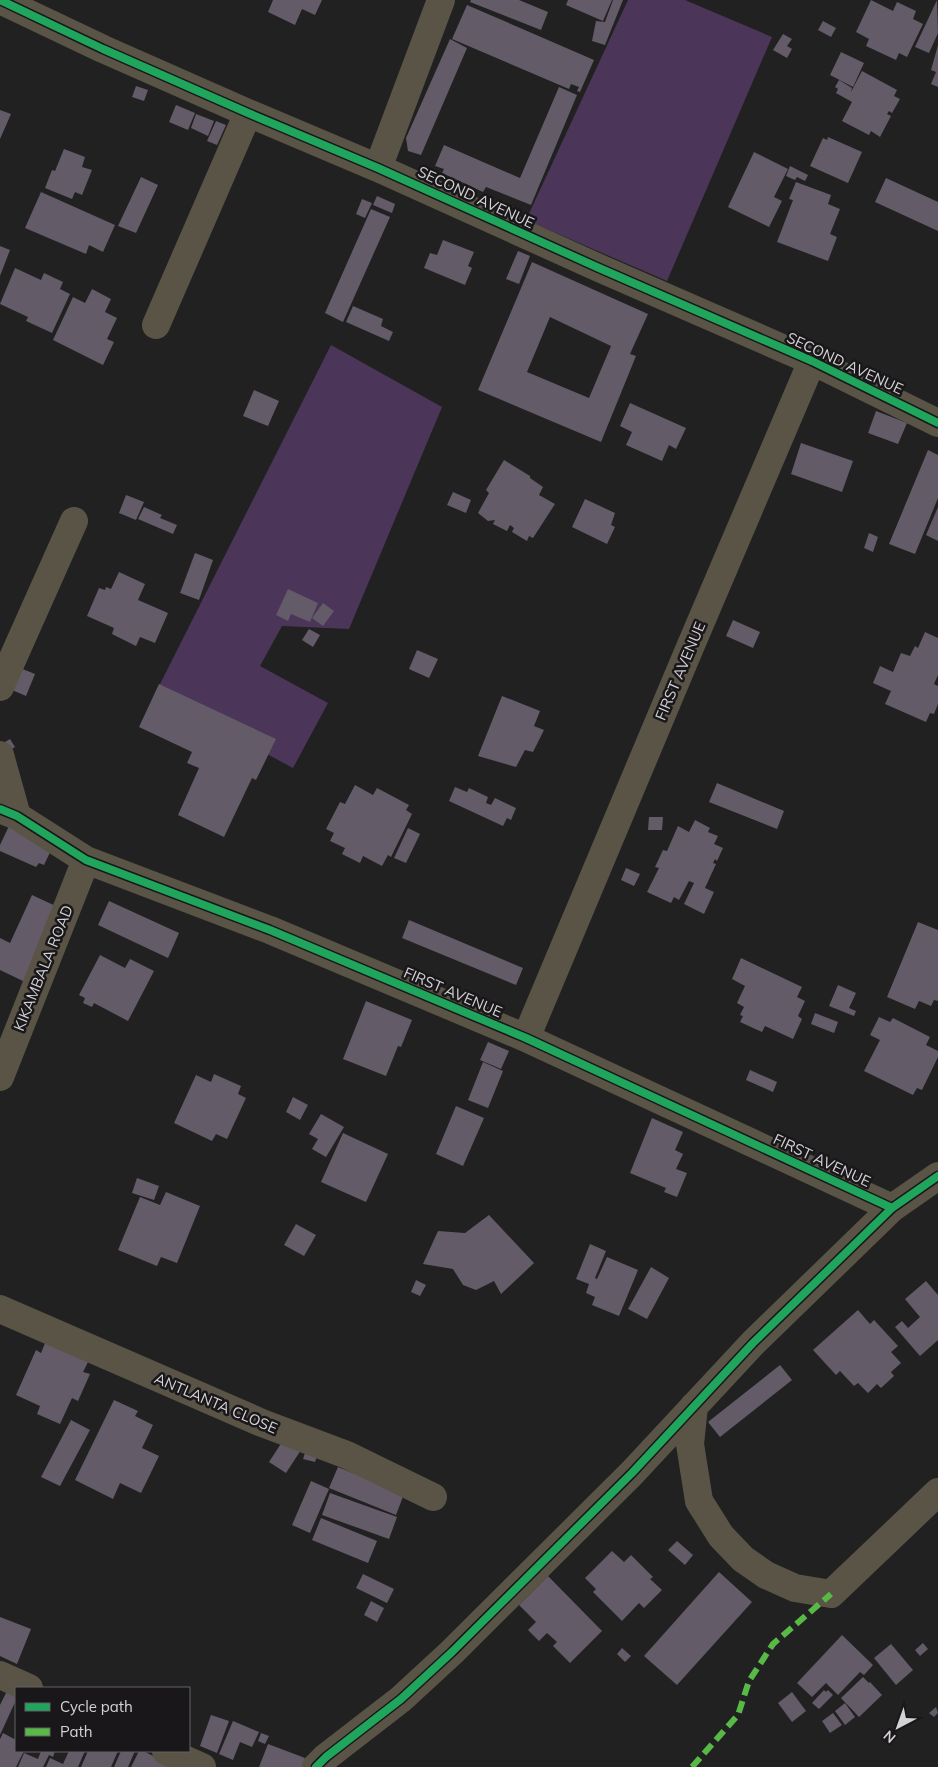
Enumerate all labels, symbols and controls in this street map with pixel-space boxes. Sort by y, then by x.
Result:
street label: SECOND AVENUE [415,162,537,232]
street label: SECOND AVENUE [784,328,906,398]
street label: FIRST AVENUE [651,619,709,723]
street label: KIKAMBALA ROAD [9,902,77,1034]
street label: FIRST AVENUE [401,963,505,1021]
street label: FIRST AVENUE [770,1129,874,1191]
street label: ANTLANTA CLOSE [152,1368,281,1438]
legend [15,1687,190,1752]
text: Cycle path [60,1697,133,1716]
north arrow [873,1702,923,1752]
text: Path [60,1722,92,1741]
text: N [880,1727,899,1747]

